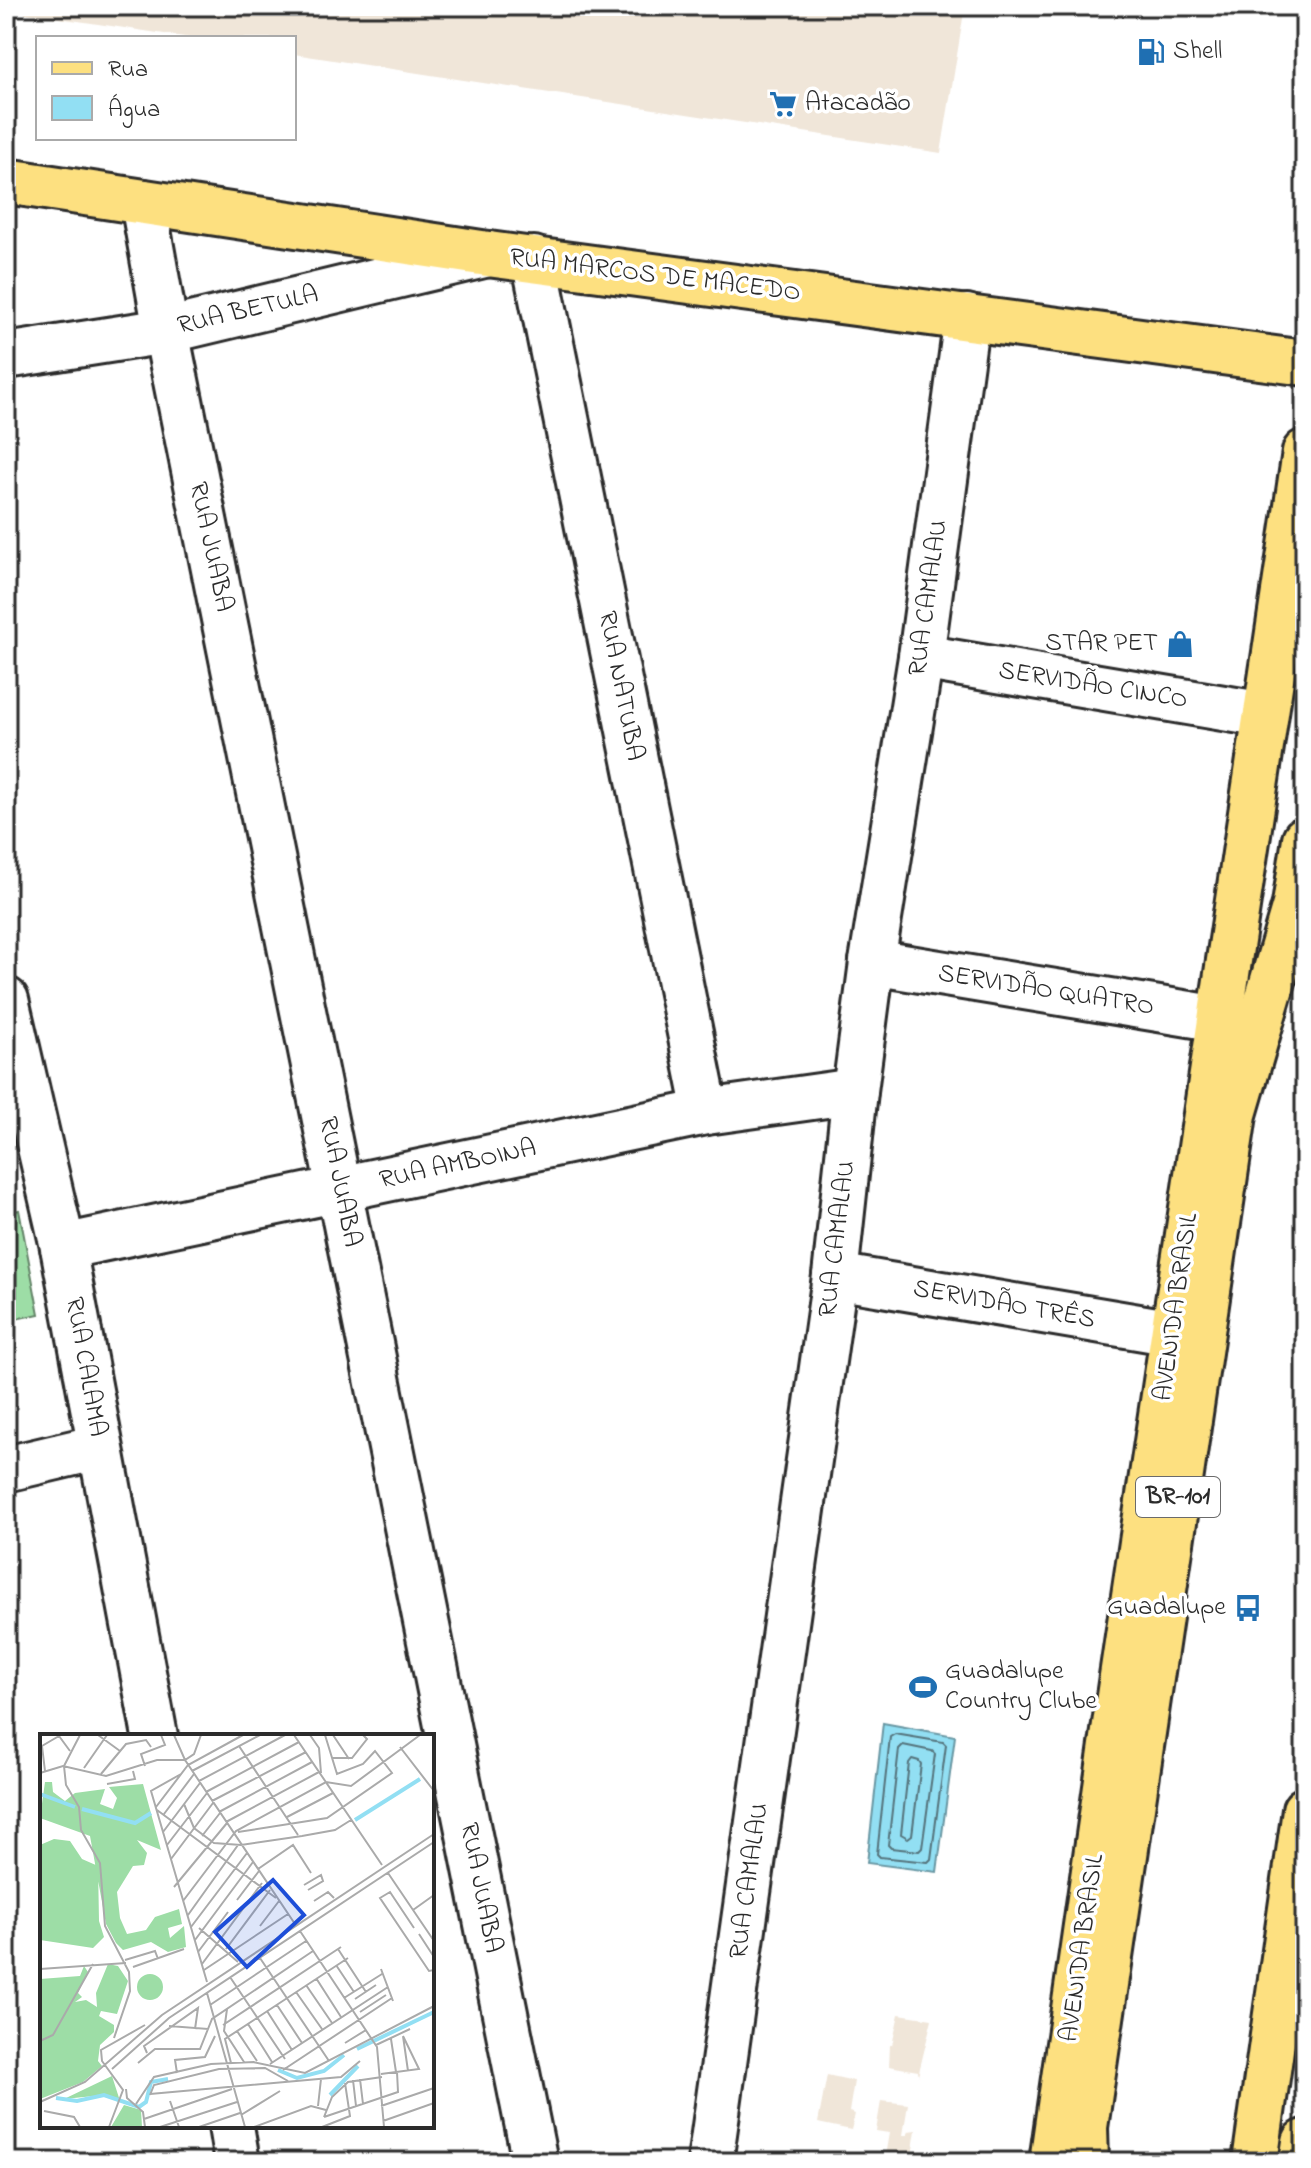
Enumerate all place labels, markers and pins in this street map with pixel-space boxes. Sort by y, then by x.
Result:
place label: Shell [1173,33,1222,71]
fuel station icon: Shell [1136,37,1166,67]
place label: Atacadão [805,85,911,123]
supermarket icon: Atacadão [768,89,798,119]
place label: STAR PET [1045,625,1158,663]
shop icon: STAR PET [1165,629,1195,659]
place label: Guadalupe [1107,1589,1226,1627]
bus stop icon: Guadalupe [1233,1593,1263,1623]
place label: Guadalupe Country Clube [945,1653,1097,1721]
sports icon: Guadalupe Country Clube [908,1672,938,1702]

